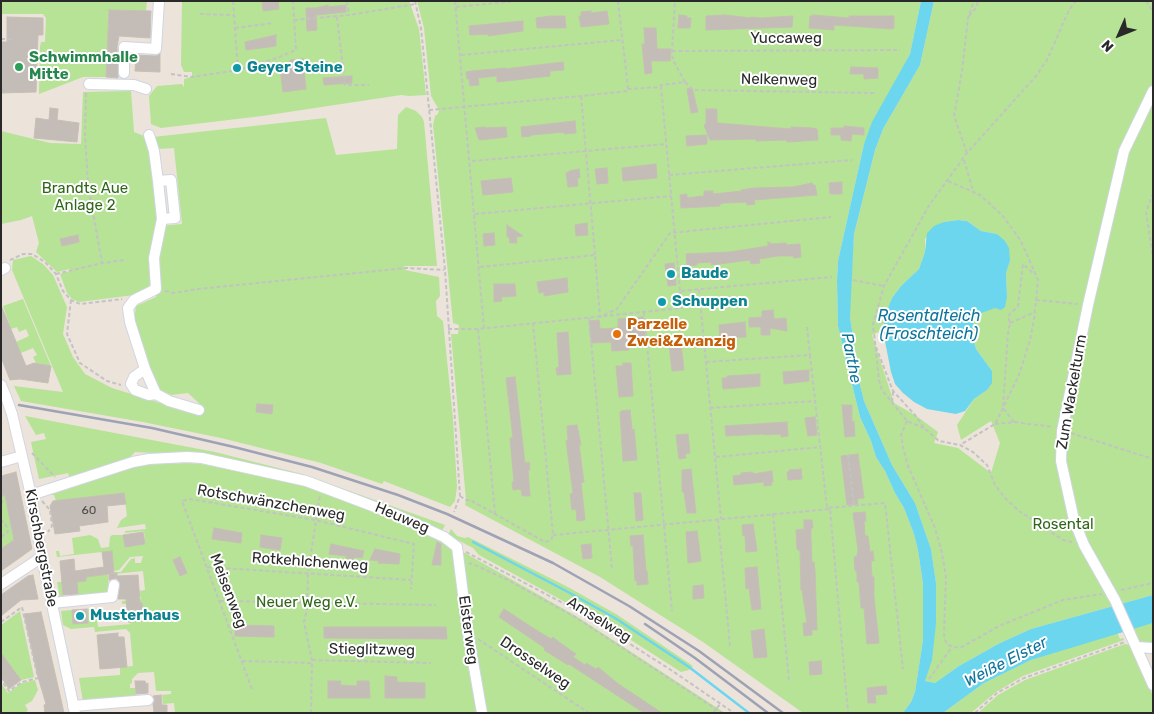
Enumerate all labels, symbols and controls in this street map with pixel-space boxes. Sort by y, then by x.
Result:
north arrow [1094,10,1144,60]
street label: Yuccaweg [750,30,822,48]
text: N [1098,36,1117,55]
place label: Schwimmhalle Mitte [29,49,138,84]
place label: Geyer Steine [247,59,343,77]
marker: Schwimmhalle Mitte [13,61,25,73]
marker: Geyer Steine [231,62,243,74]
street label: Nelkenweg [741,70,817,90]
park label: Brandts Aue Anlage 2 [42,180,128,215]
place label: Baude [681,265,728,283]
marker: Baude [665,268,677,280]
place label: Schuppen [672,293,748,311]
marker: Schuppen [656,296,668,308]
water label: Rosentalteich (Froschteich) [877,306,981,344]
place label: Parzelle Zwei&Zwanzig [627,316,736,351]
marker: Parzelle Zwei&Zwanzig [611,328,623,340]
water label: Parthe [837,331,865,385]
street label: Zum Wackelturm [1053,333,1091,451]
street label: Rotschwänzchenweg [196,481,346,525]
street label: Kirschbergstraße [21,487,61,609]
street label: Heuweg [372,499,432,537]
house number: 60 [82,504,96,518]
park label: Rosental [1032,516,1094,534]
street label: Rotkehlchenweg [251,549,369,575]
street label: Meisenweg [206,551,250,631]
street label: Amselweg [564,593,634,647]
park label: Neuer Weg e.V. [256,594,358,612]
street label: Elsterweg [454,594,482,666]
place label: Musterhaus [90,607,180,625]
marker: Musterhaus [74,610,86,622]
street label: Drosselweg [496,633,574,693]
water label: Weiße Elster [961,633,1051,691]
street label: Stieglitzweg [329,640,415,660]

